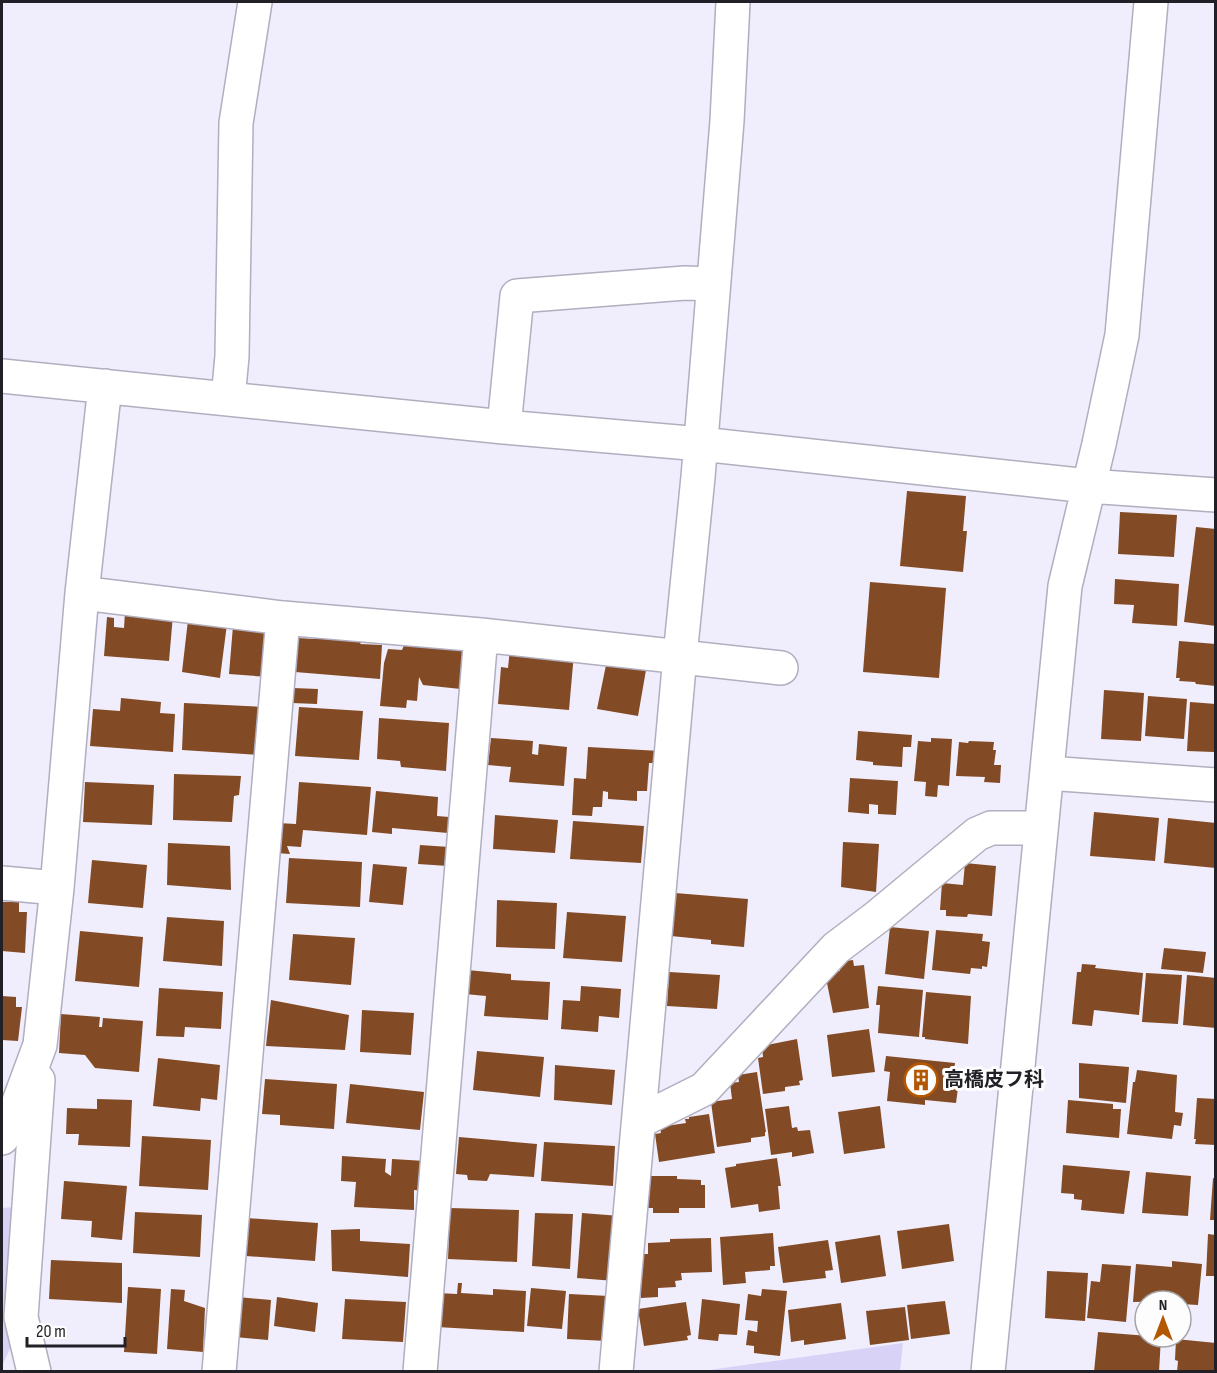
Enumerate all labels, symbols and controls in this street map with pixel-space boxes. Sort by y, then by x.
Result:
building icon: 高橋皮フ科 [903,1062,939,1098]
place label: 高橋皮フ科 [944,1068,1044,1092]
north arrow [1133,1289,1193,1349]
text: N [1159,1296,1167,1315]
scale bar [27,1310,124,1348]
text: 20 m [36,1321,66,1342]

